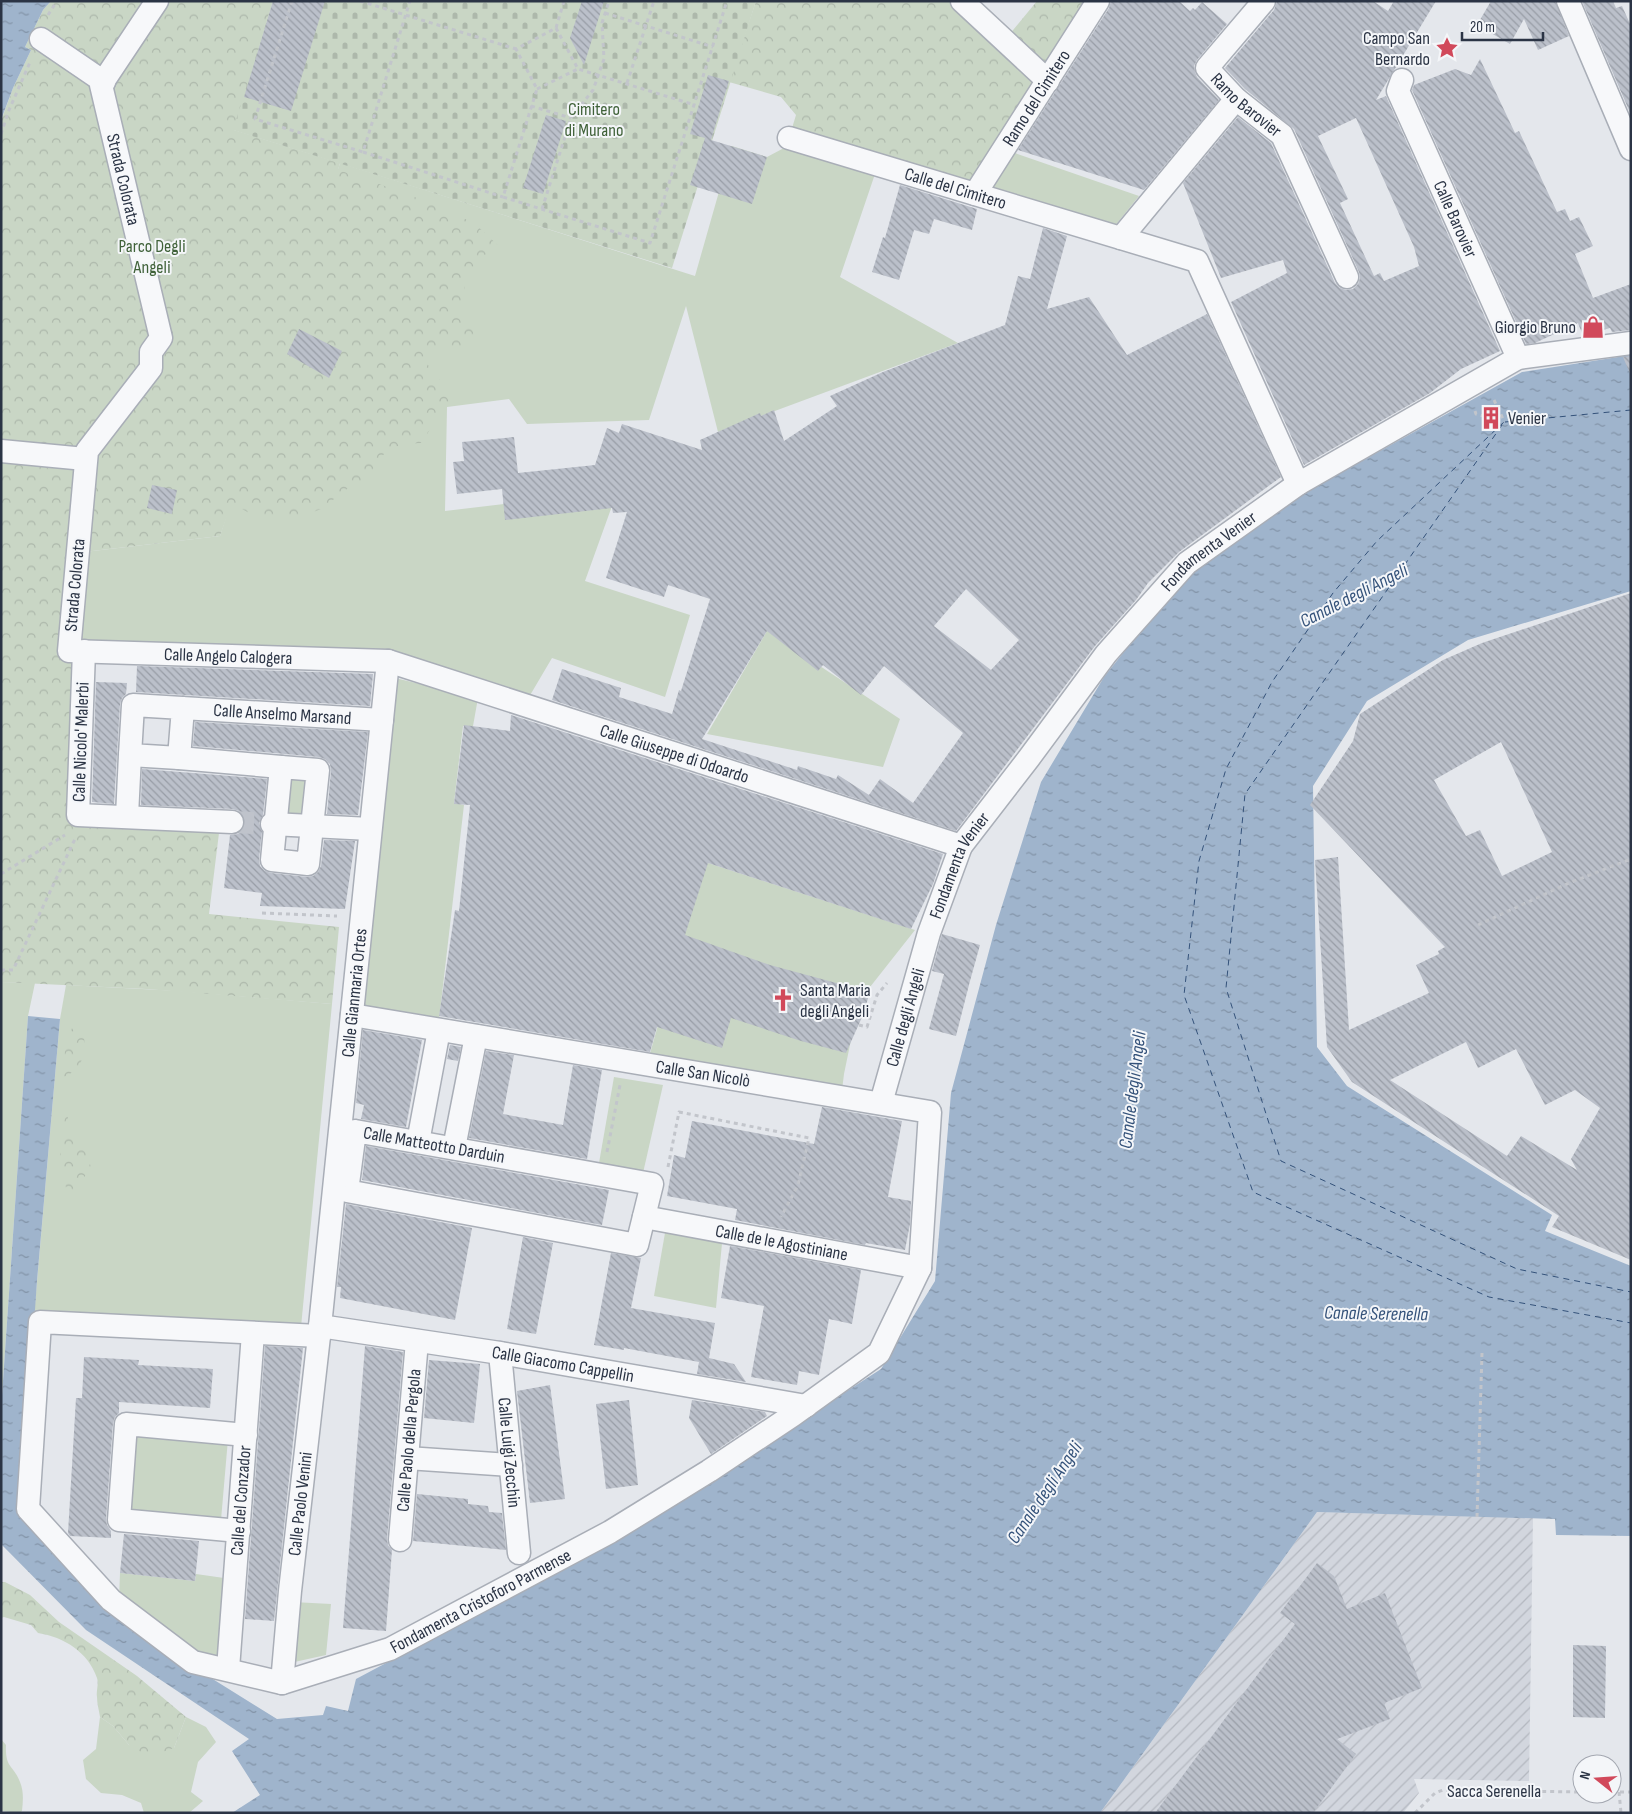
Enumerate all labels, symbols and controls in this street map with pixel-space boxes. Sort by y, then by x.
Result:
scale bar [1462,10,1543,42]
text: 20 m [1470,18,1495,37]
place label: Campo San Bernardo [1363,28,1430,70]
place icon: Campo San Bernardo [1434,35,1460,61]
street label: Ramo del Cimitero [998,46,1075,150]
street label: Ramo Barovier [1207,69,1286,141]
park label: Cimitero di Murano [565,99,623,141]
street label: Strada Colorata [102,132,144,227]
street label: Calle del Cimitero [902,163,1009,213]
street label: Calle Barovier [1429,177,1482,261]
park label: Parco Degli Angeli [119,236,185,278]
shop icon: Giorgio Bruno [1580,314,1606,340]
place label: Giorgio Bruno [1495,317,1576,338]
building icon: Venier [1478,405,1504,431]
place label: Venier [1508,408,1546,429]
street label: Fondamenta Venier [1157,507,1260,595]
street label: Strada Colorata [60,538,90,632]
water label: Canale degli Angeli [1296,559,1412,633]
street label: Calle Angelo Calogera [164,643,293,668]
street label: Calle Nicolo' Malerbi [68,682,94,802]
street label: Calle Anselmo Marsand [213,699,352,729]
street label: Calle Giuseppe di Odoardo [597,720,752,787]
street label: Fondamenta Venier [925,808,994,921]
street label: Calle Gianmaria Ortes [337,927,371,1058]
street label: Calle degli Angeli [881,966,929,1069]
place label: Santa Maria degli Angeli [800,980,871,1022]
church icon: Santa Maria degli Angeli [770,987,796,1013]
water label: Canale degli Angeli [1114,1029,1152,1150]
street label: Calle San Nicolò [654,1056,752,1092]
street label: Calle Matteotto Darduin [362,1122,506,1168]
street label: Calle de le Agostiniane [714,1220,850,1265]
water label: Canale Serenella [1324,1302,1428,1326]
street label: Calle Giacomo Cappellin [491,1341,636,1387]
street label: Calle Paolo della Pergola [392,1368,425,1513]
street label: Calle Luigi Zecchin [494,1396,525,1509]
water label: Canale degli Angeli [1002,1437,1088,1548]
street label: Calle del Conzador [226,1445,255,1556]
street label: Calle Paolo Venini [284,1451,316,1557]
street label: Fondamenta Cristoforo Parmense [387,1544,575,1657]
north arrow [1572,1754,1622,1804]
text: N [1576,1769,1594,1781]
street label: Sacca Serenella [1447,1781,1541,1802]

